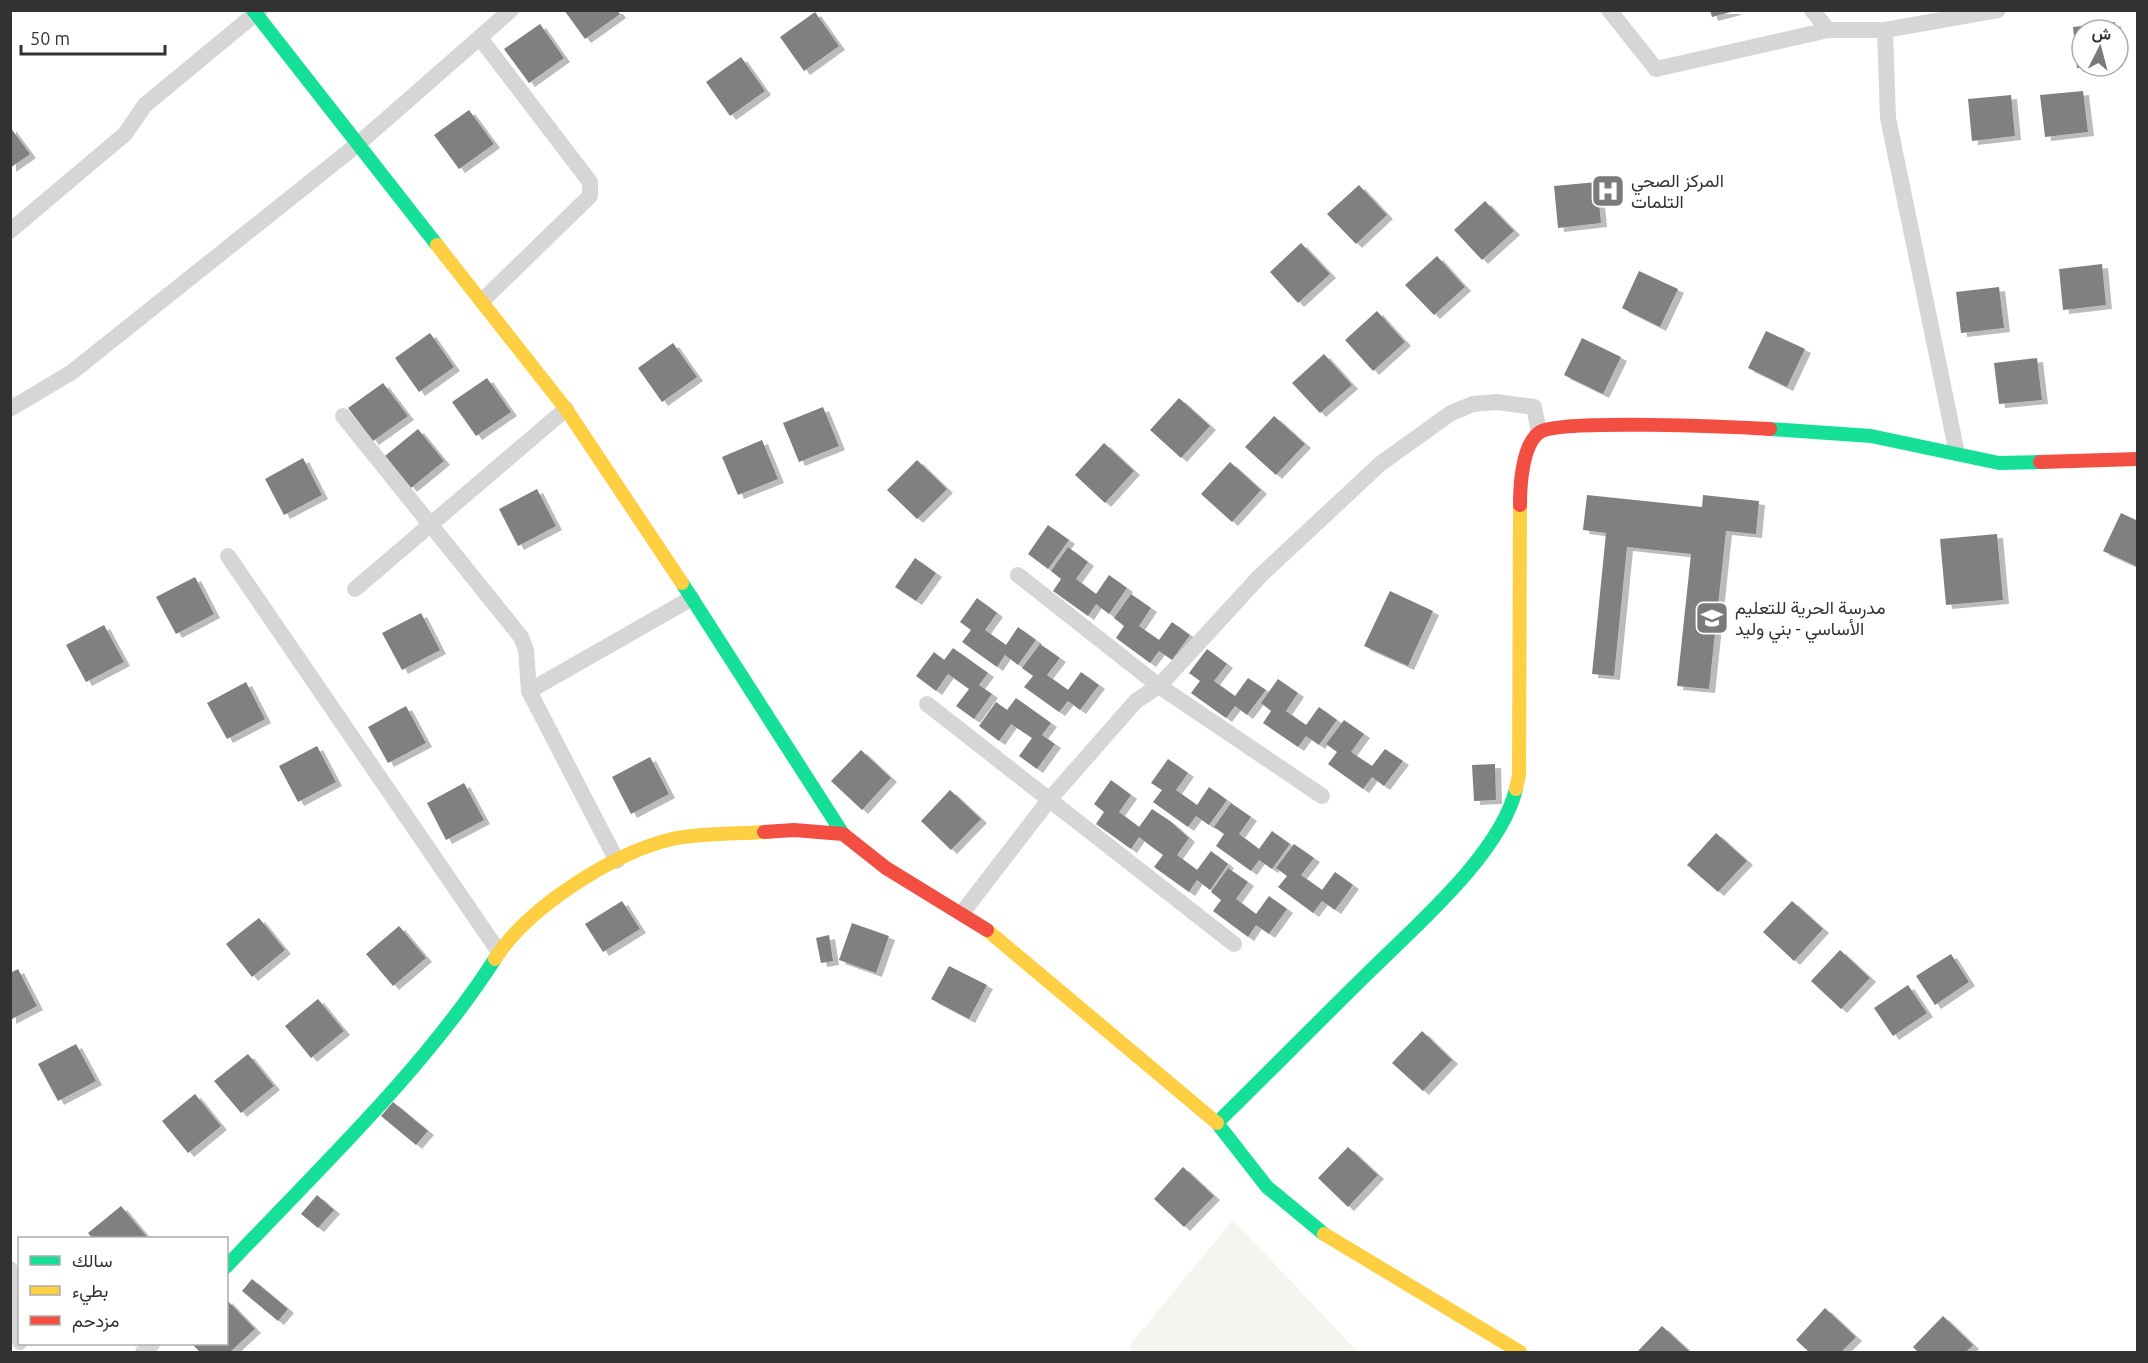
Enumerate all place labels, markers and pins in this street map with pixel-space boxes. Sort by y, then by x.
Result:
place label: المركز الصحي التلمات [1631,170,1724,211]
hospital icon: المركز الصحي التلمات [1590,173,1626,209]
place label: مدرسة الحرية للتعليم الأساسي - بني وليد [1735,597,1886,644]
school or university icon: مدرسة الحرية للتعليم الأساسي - بني وليد [1694,600,1730,636]

